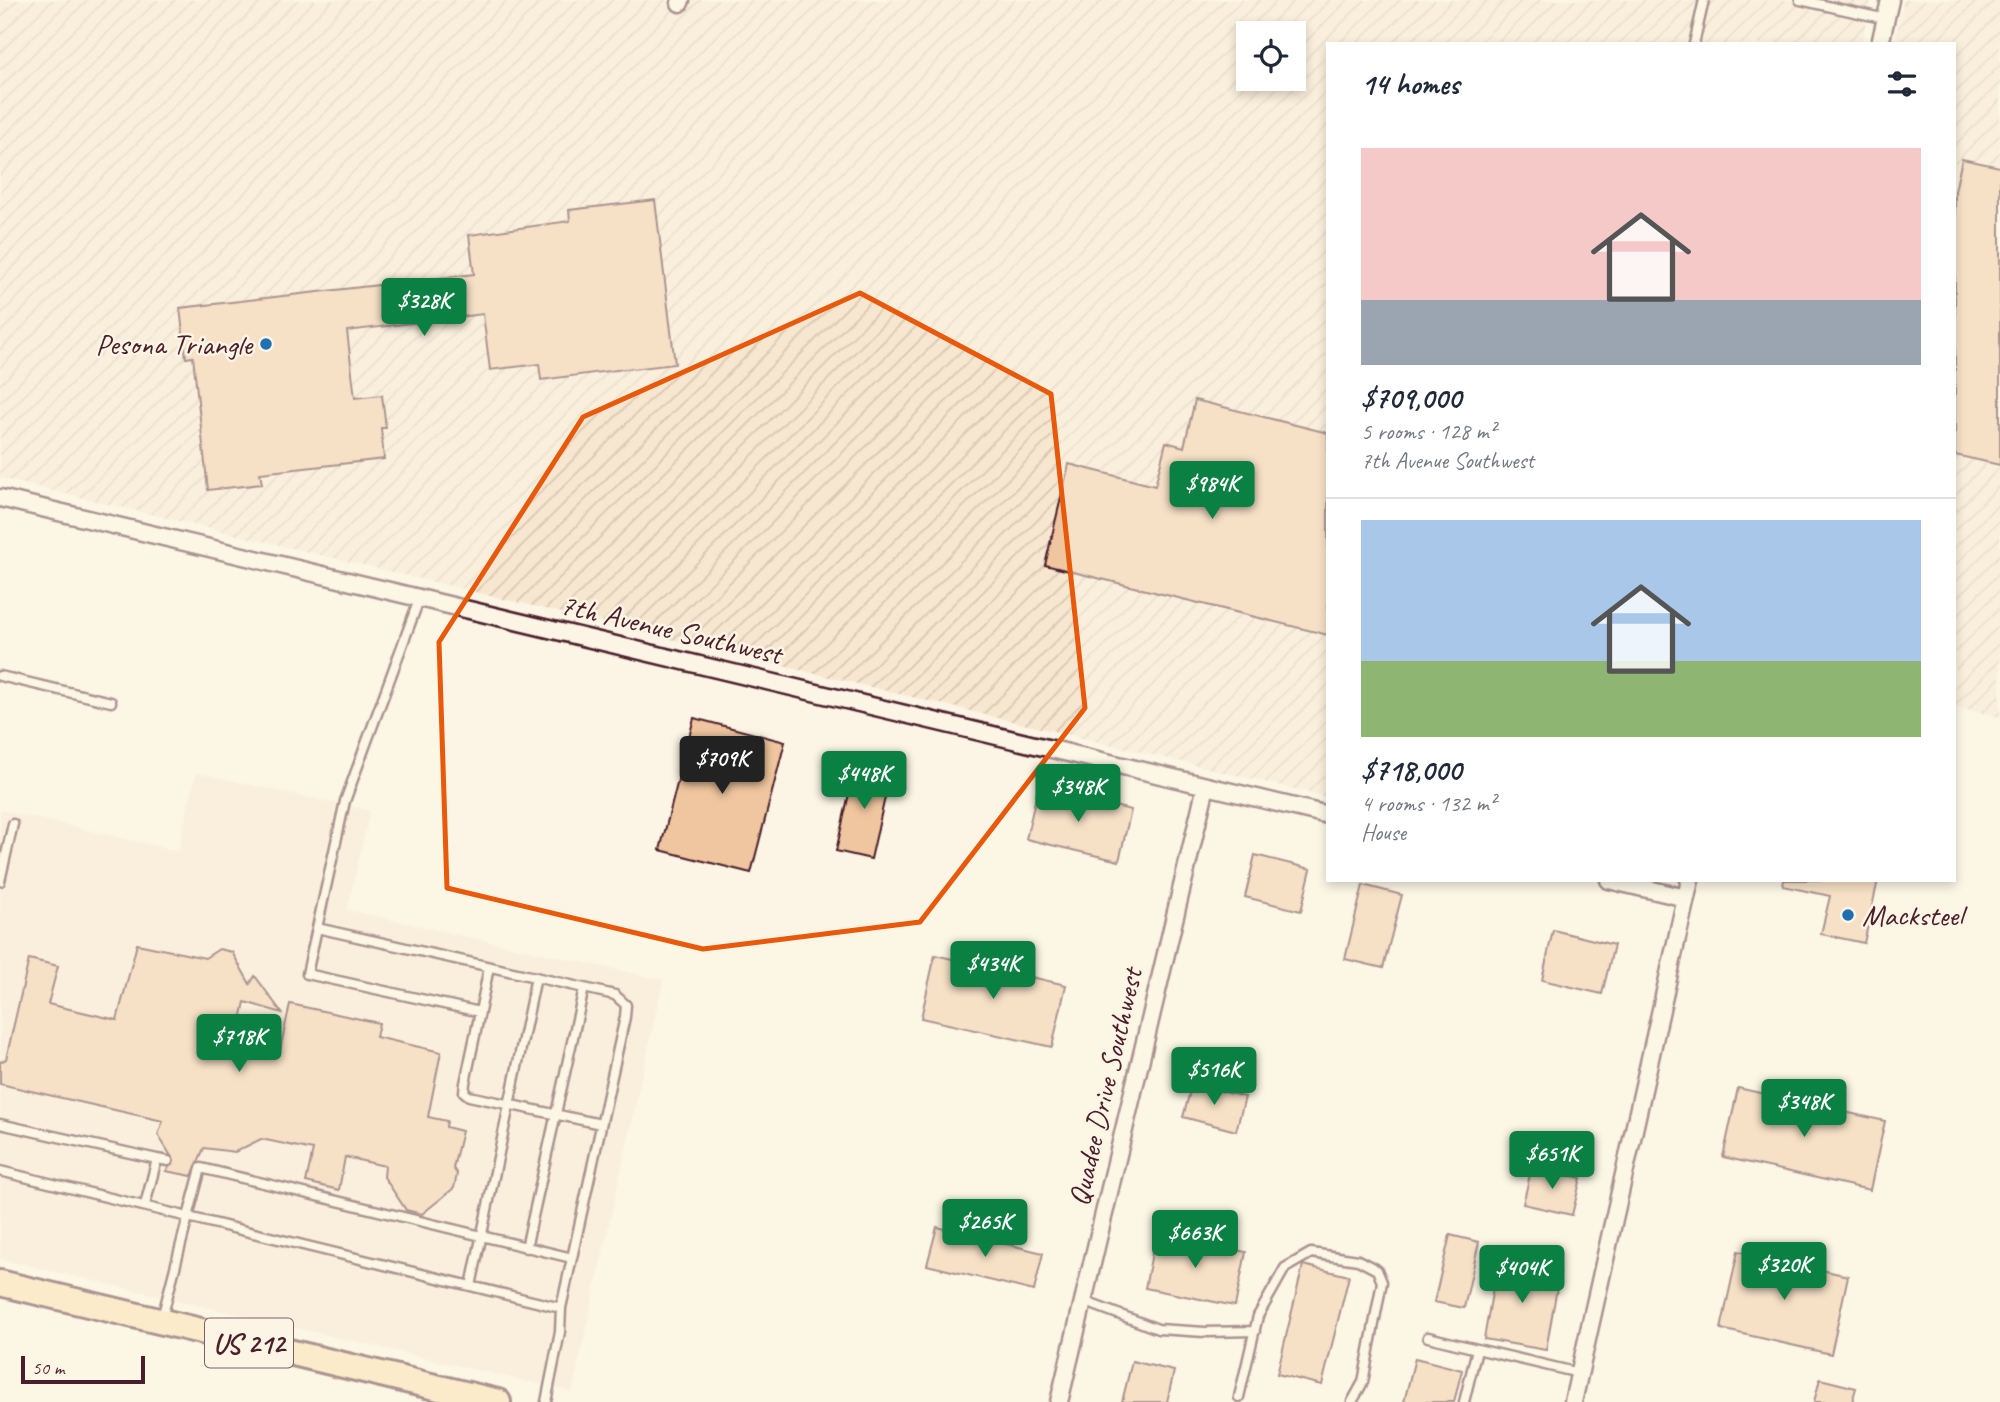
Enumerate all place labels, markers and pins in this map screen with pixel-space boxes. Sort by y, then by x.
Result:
pin: $328K [375,278,473,338]
place label: Pesona Triangle [95,325,254,363]
marker: Pesona Triangle [258,336,274,352]
pin: $984K [1163,462,1261,521]
pin: $709K [673,736,771,796]
pin: $448K [815,752,913,811]
pin: $348K [1029,764,1127,824]
place label: Macksteel [1862,896,1968,934]
marker: Macksteel [1840,907,1856,923]
pin: $434K [944,942,1042,1001]
pin: $718K [190,1014,288,1074]
pin: $516K [1165,1048,1263,1107]
pin: $348K [1755,1080,1853,1139]
pin: $651K [1503,1132,1601,1191]
pin: $265K [936,1200,1034,1259]
pin: $663K [1146,1210,1244,1270]
pin: $320K [1735,1242,1833,1302]
pin: $404K [1473,1246,1571,1305]

